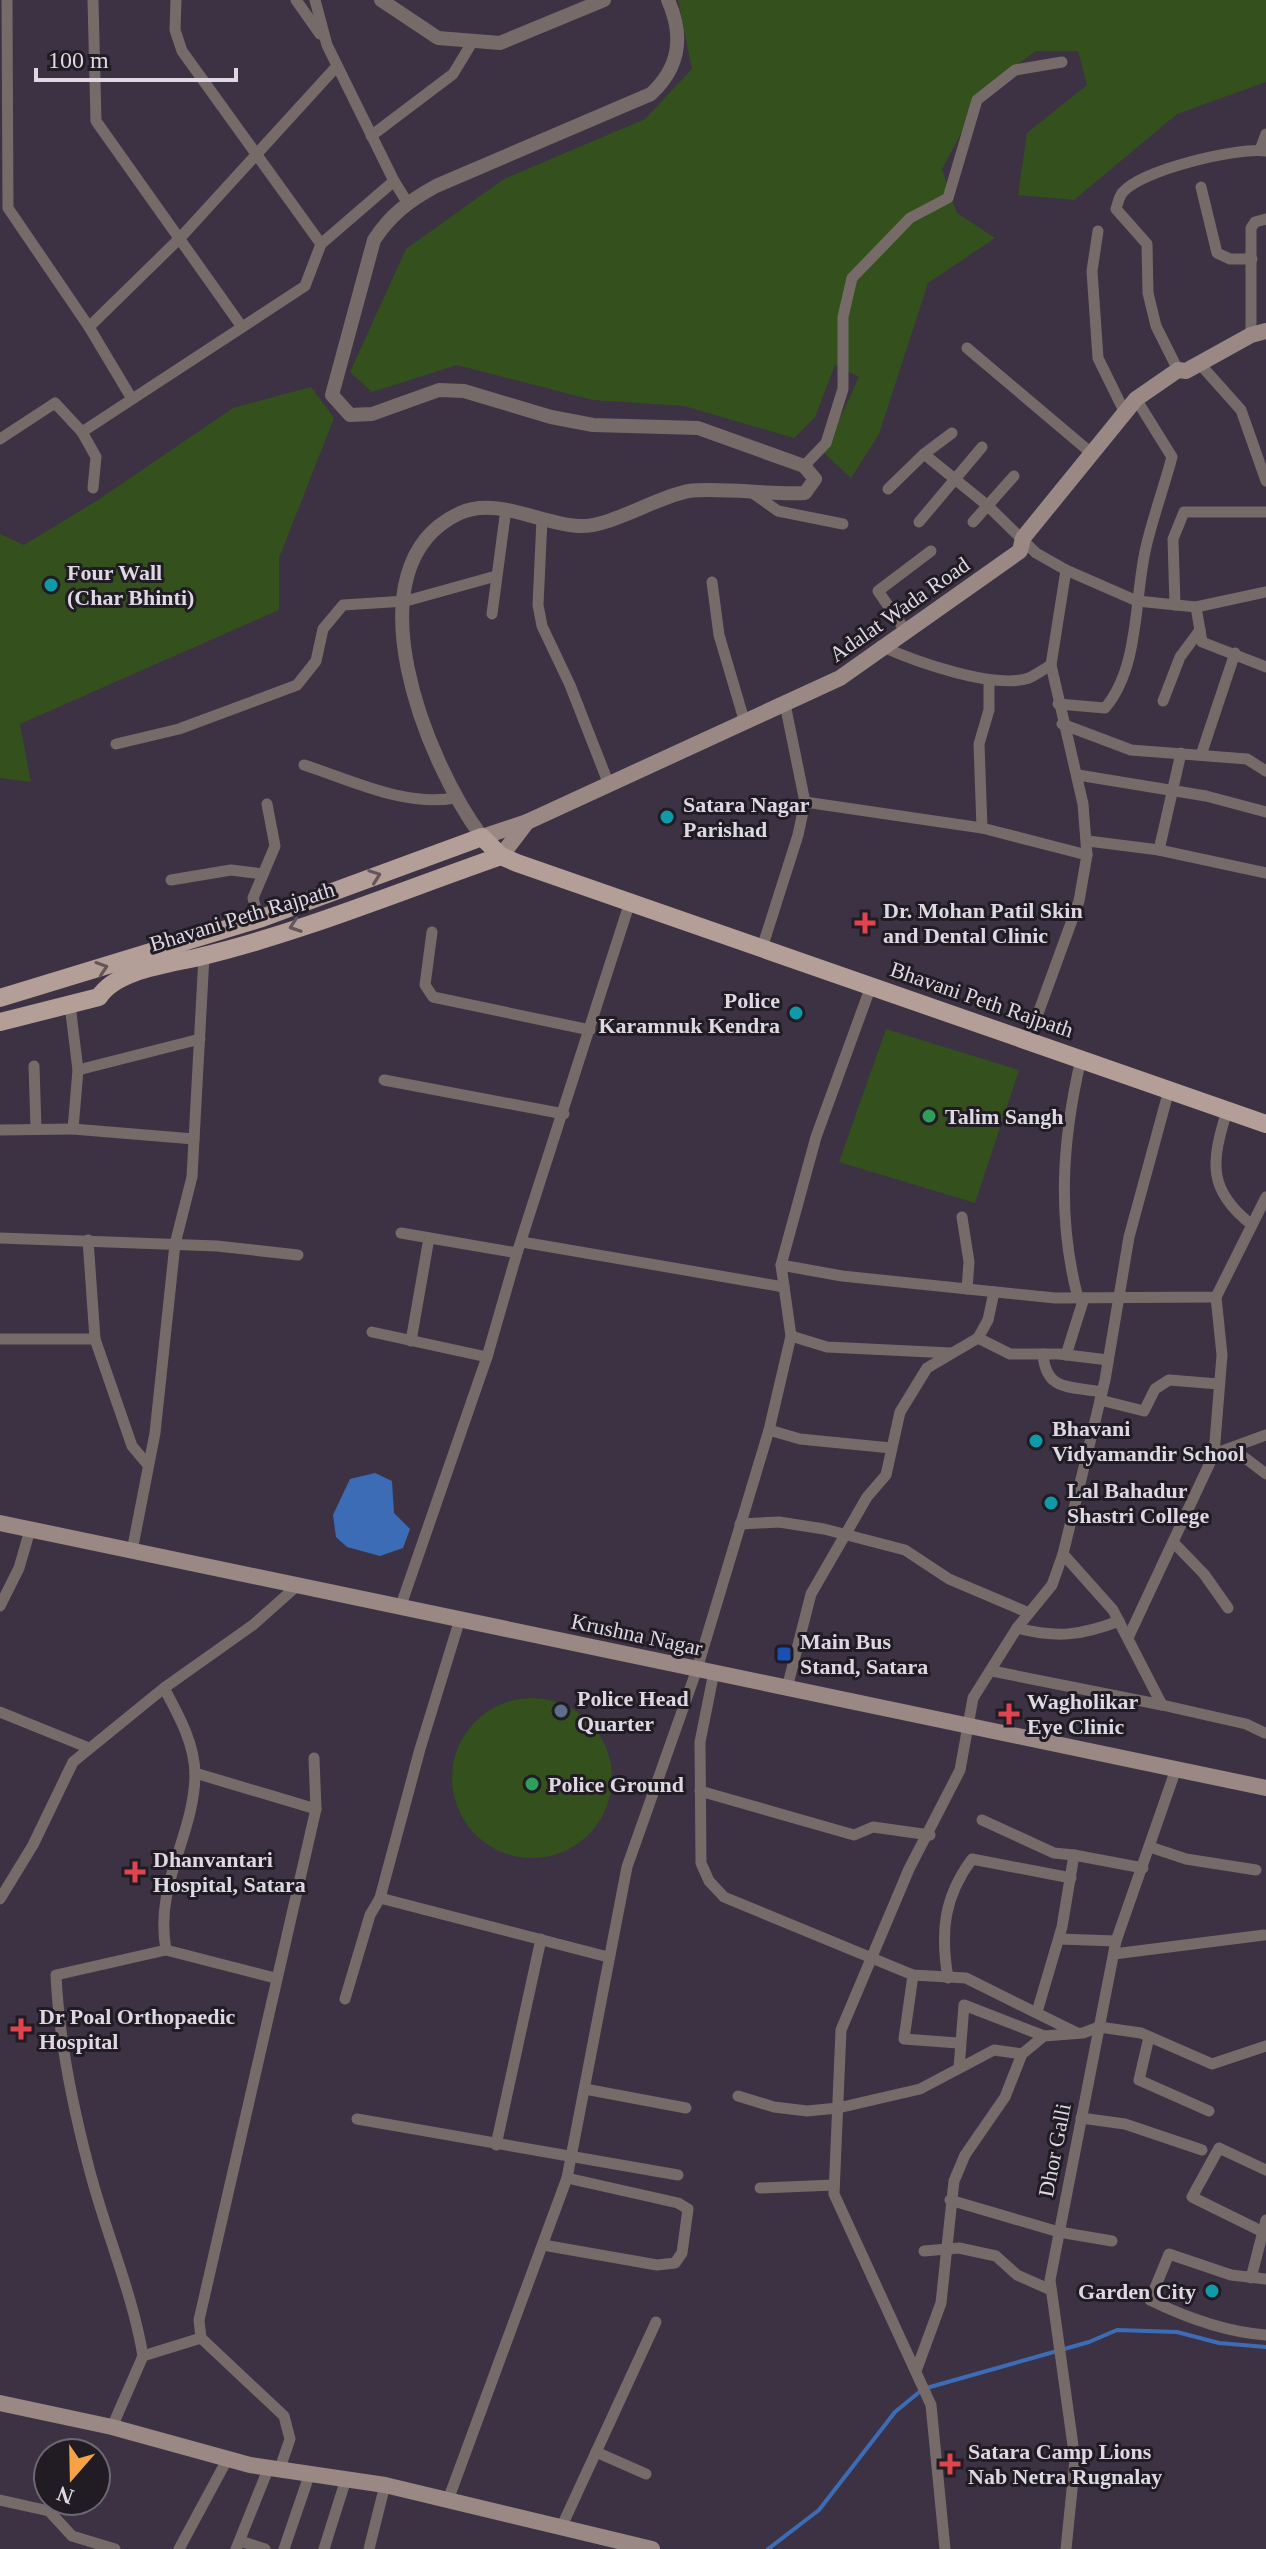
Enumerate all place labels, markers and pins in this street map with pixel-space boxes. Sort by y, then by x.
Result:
place label: Four Wall (Char Bhinti) [67,560,194,610]
marker: Four Wall (Char Bhinti) [42,576,60,594]
place label: Satara Nagar Parishad [683,792,810,842]
marker: Satara Nagar Parishad [658,808,676,826]
place label: Dr. Mohan Patil Skin and Dental Clinic [883,898,1083,948]
marker: Dr. Mohan Patil Skin and Dental Clinic [854,912,876,934]
place label: Police Karamnuk Kendra [598,988,780,1038]
marker: Police Karamnuk Kendra [787,1004,805,1022]
place label: Talim Sangh [945,1104,1063,1129]
marker: Talim Sangh [920,1107,938,1125]
place label: Bhavani Vidyamandir School [1052,1416,1245,1466]
marker: Bhavani Vidyamandir School [1027,1432,1045,1450]
place label: Lal Bahadur Shastri College [1067,1478,1210,1528]
marker: Lal Bahadur Shastri College [1042,1494,1060,1512]
place label: Main Bus Stand, Satara [800,1629,928,1679]
marker: Main Bus Stand, Satara [775,1645,793,1663]
place label: Police Head Quarter [577,1686,689,1736]
place label: Wagholikar Eye Clinic [1027,1689,1138,1739]
marker: Police Head Quarter [552,1702,570,1720]
marker: Wagholikar Eye Clinic [998,1703,1020,1725]
place label: Police Ground [548,1772,684,1797]
marker: Police Ground [523,1775,541,1793]
place label: Dhanvantari Hospital, Satara [153,1847,306,1897]
marker: Dhanvantari Hospital, Satara [124,1861,146,1883]
place label: Dr Poal Orthopaedic Hospital [39,2004,236,2054]
marker: Dr Poal Orthopaedic Hospital [10,2018,32,2040]
place label: Garden City [1078,2279,1196,2304]
marker: Garden City [1203,2282,1221,2300]
place label: Satara Camp Lions Nab Netra Rugnalay [968,2439,1162,2489]
marker: Satara Camp Lions Nab Netra Rugnalay [939,2453,961,2475]

